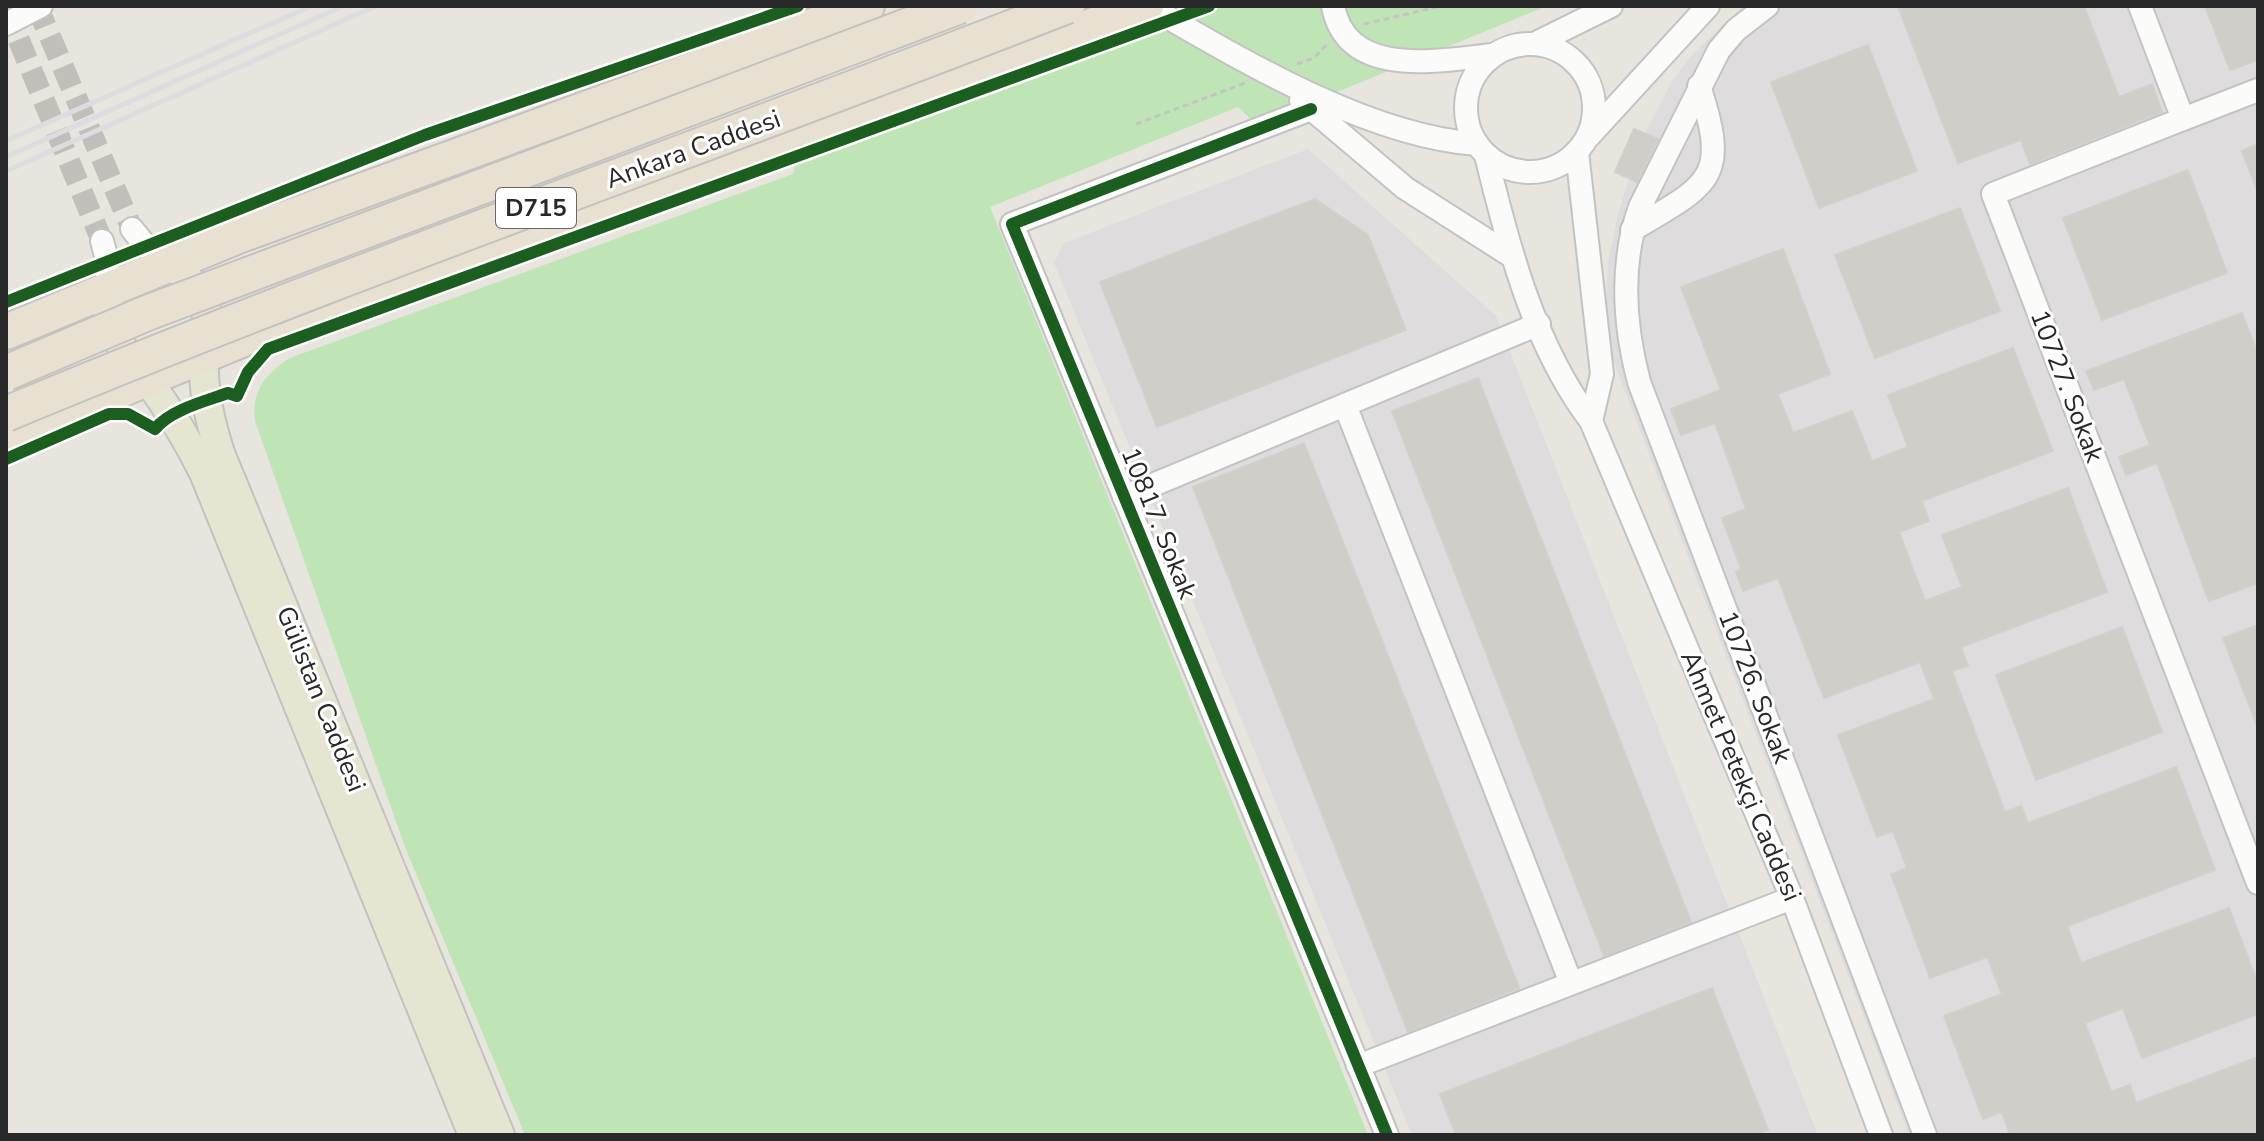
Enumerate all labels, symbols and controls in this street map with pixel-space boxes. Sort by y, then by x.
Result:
street label: Ankara Caddesi [601,101,785,197]
road number: D715 [496,188,576,228]
street label: 10727. Sokak [2022,305,2112,468]
street label: 10817. Sokak [1113,442,1206,605]
street label: Gülistan Caddesi [268,601,374,797]
street label: 10726. Sokak [1710,606,1800,769]
street label: Ahmet Petekçi Caddesi [1672,645,1810,907]

